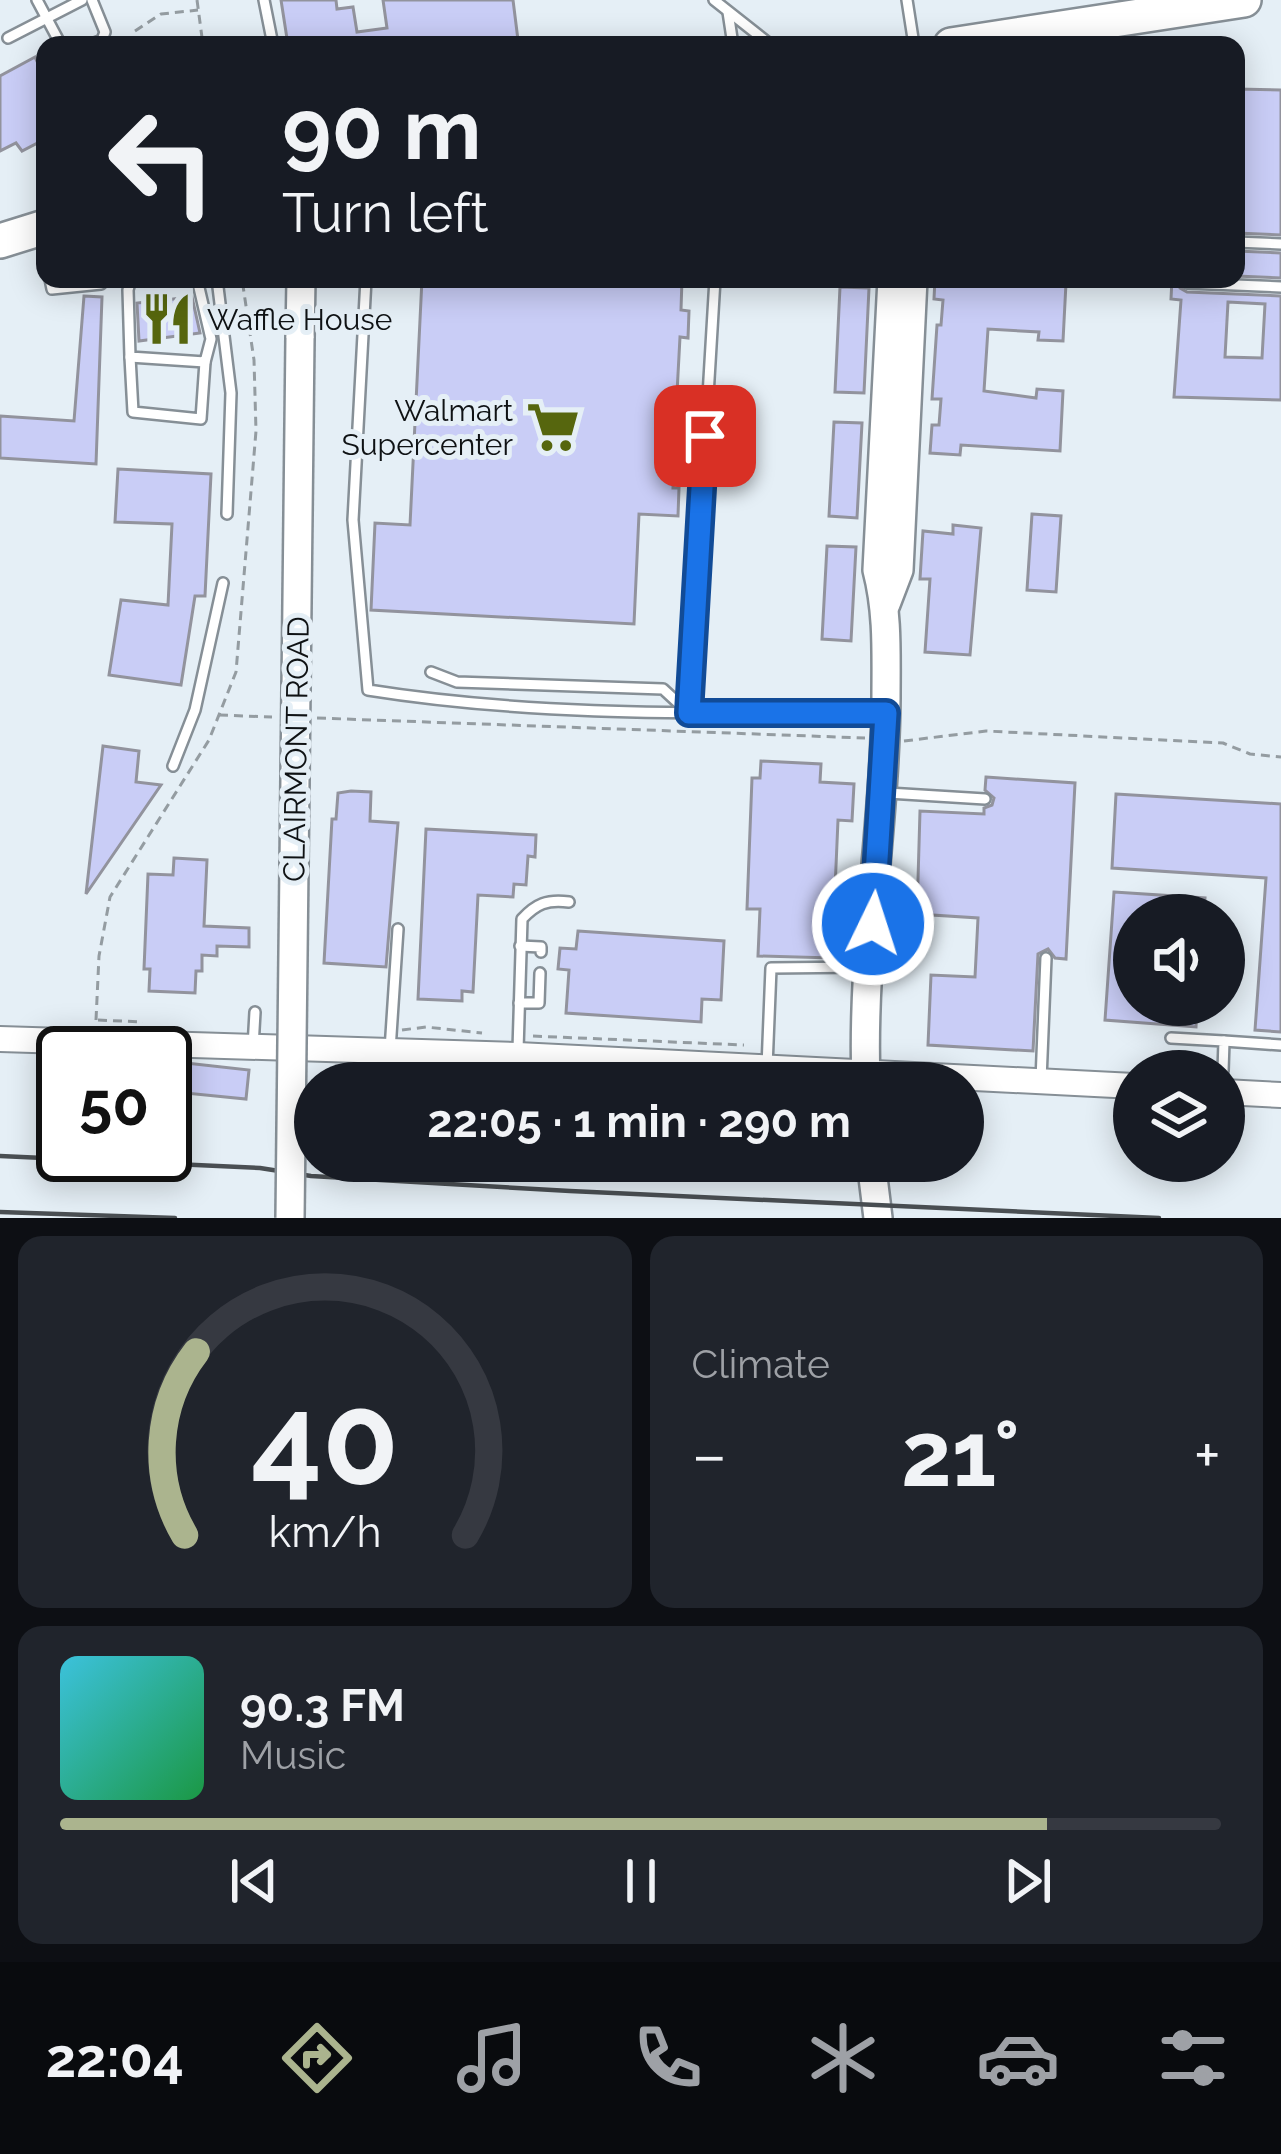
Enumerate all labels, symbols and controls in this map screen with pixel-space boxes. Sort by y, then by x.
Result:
text: 90 m [282,80,481,179]
icon: left [84,84,240,240]
text: Turn left [282,181,489,245]
restaurant icon: Waffle House [138,290,196,348]
place label: Waffle House [207,302,392,337]
pin [654,385,756,487]
place label: Walmart Supercenter [342,393,513,462]
supermarket icon: Walmart Supercenter [524,398,582,456]
icon: arrive [672,403,738,469]
street label: CLAIRMONT ROAD [276,616,316,882]
position arrow [810,861,936,987]
map controls [1113,894,1245,1182]
button: sound [1113,894,1245,1026]
speed limit sign: 50 [36,1026,192,1182]
button: layers [1113,1050,1245,1182]
text: 22:05 · 1 min · 290 m [427,1095,851,1148]
text: Climate [692,1341,830,1387]
text: 40 [251,1367,399,1513]
text: 21° [901,1401,1020,1507]
text: − [692,1416,727,1493]
text: + [1194,1416,1221,1493]
text: km/h [268,1507,381,1557]
text: 90.3 FM [240,1679,405,1732]
text: Music [240,1732,346,1778]
icon: previous [221,1848,287,1914]
icon: pause [608,1848,674,1914]
icon: next [995,1848,1061,1914]
icon: directions [275,2016,359,2100]
icon: music [450,2016,534,2100]
icon: phone [626,2016,710,2100]
icon: climate [801,2016,885,2100]
icon: car [976,2016,1060,2100]
icon: filters [1151,2016,1235,2100]
text: 22:04 [46,2026,184,2090]

